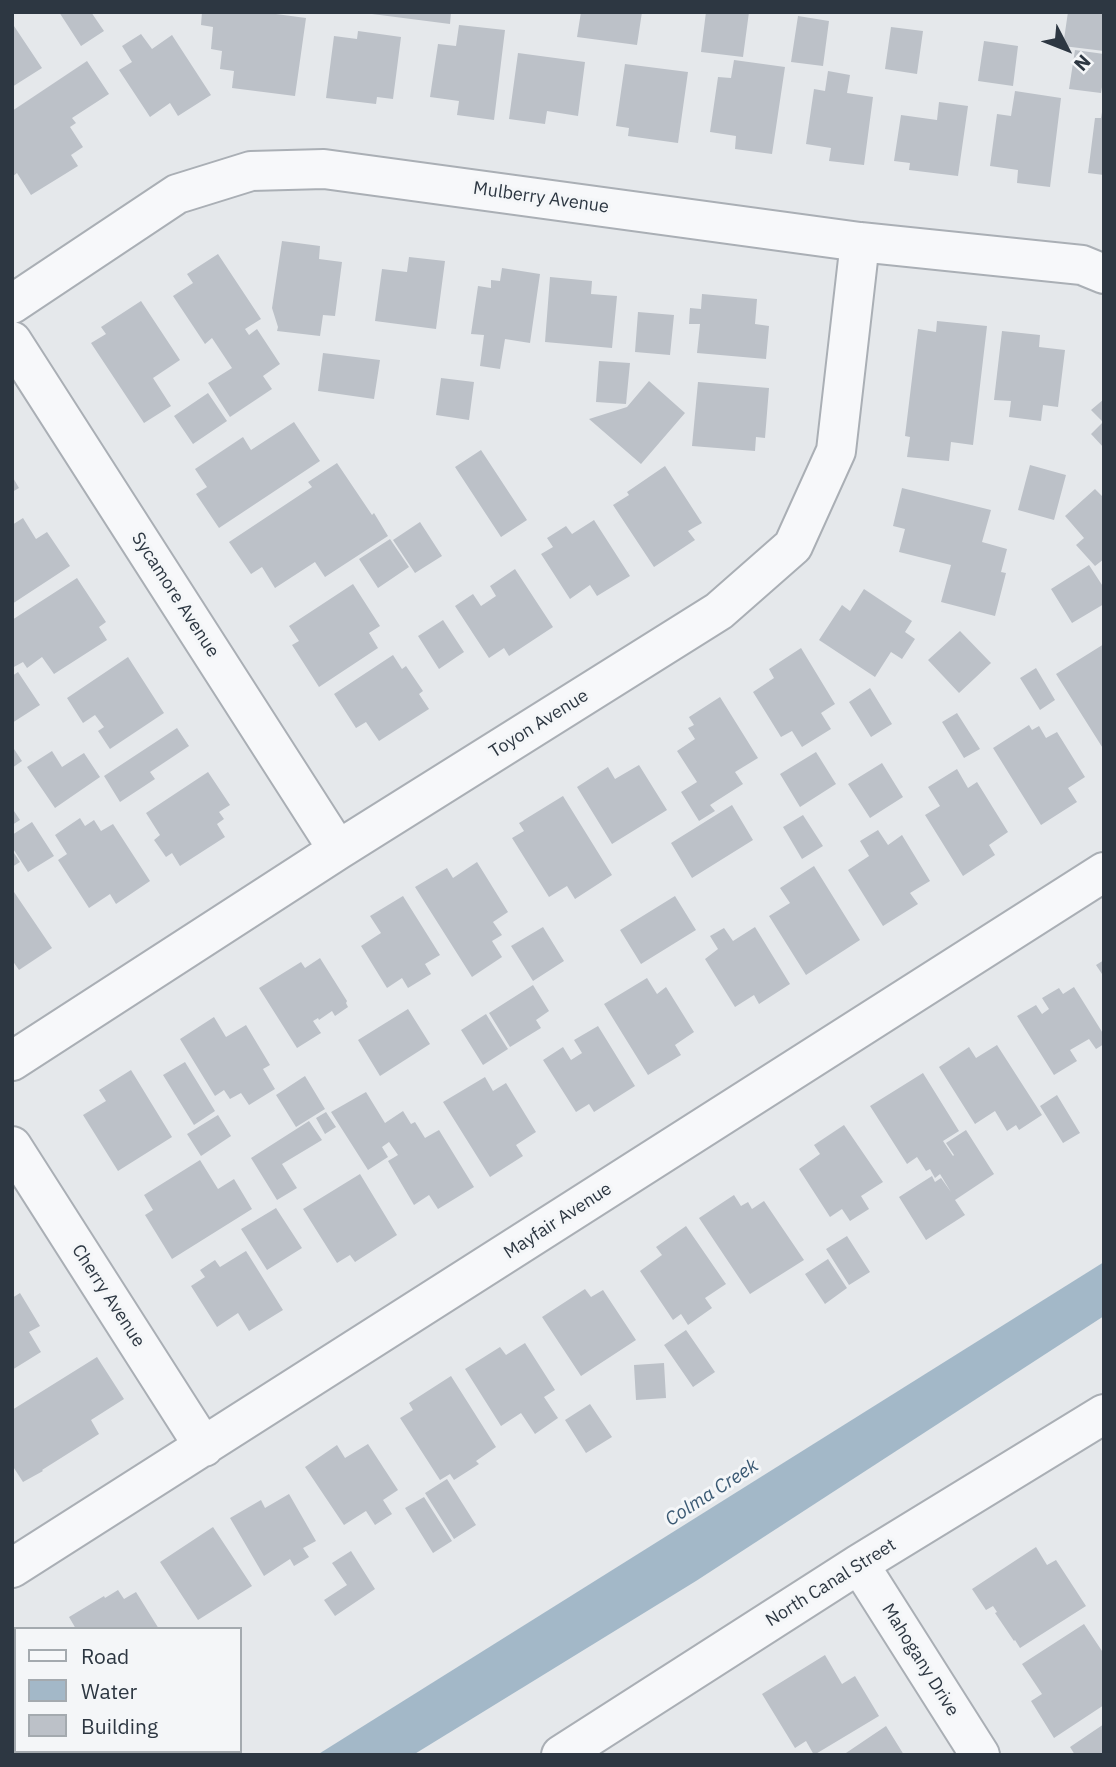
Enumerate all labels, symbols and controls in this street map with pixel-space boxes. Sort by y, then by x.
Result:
north arrow [1032,14,1102,84]
text: N [1069,50,1096,76]
street label: Mulberry Avenue [472,178,610,218]
street label: Sycamore Avenue [127,528,223,662]
street label: Toyon Avenue [486,685,592,763]
street label: Mayfair Avenue [500,1178,616,1264]
street label: Cherry Avenue [67,1241,149,1351]
water label: Colma Creek [661,1455,763,1531]
street label: North Canal Street [762,1534,900,1632]
street label: Mahogany Drive [877,1600,963,1720]
legend [14,1627,242,1753]
text: Road [81,1642,129,1670]
text: Water [81,1677,137,1705]
text: Building [81,1712,158,1740]

